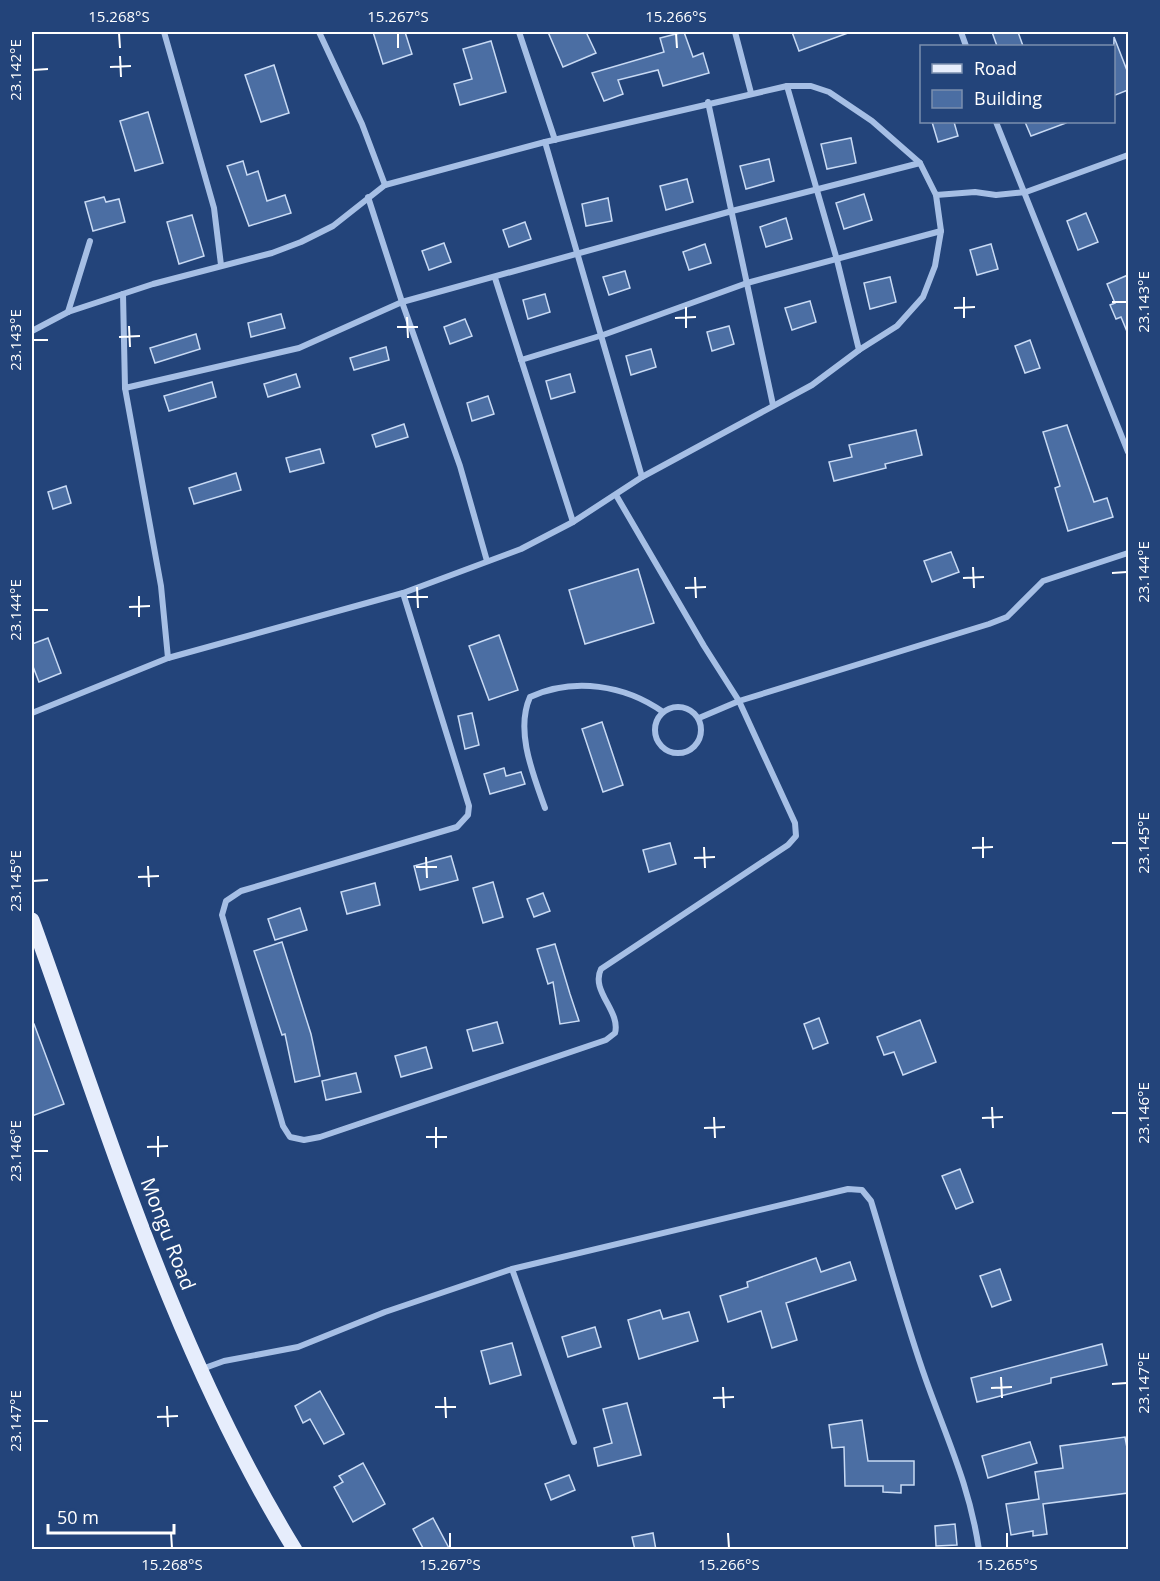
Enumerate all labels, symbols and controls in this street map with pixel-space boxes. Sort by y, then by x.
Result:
text: 15.268°S [88,6,150,26]
text: 15.267°S [367,6,429,26]
text: 15.266°S [645,6,707,26]
text: 23.142°E [5,39,25,101]
legend [920,45,1115,123]
text: Road [974,56,1017,80]
text: Building [974,86,1042,110]
text: 23.143°E [1133,271,1153,333]
text: 23.143°E [5,309,25,371]
text: 23.144°E [1133,541,1153,603]
text: 23.144°E [5,579,25,641]
text: 23.145°E [1133,812,1153,874]
text: 23.145°E [5,850,25,912]
text: 23.146°E [1133,1082,1153,1144]
text: 23.146°E [5,1120,25,1182]
street label: Mongu Road [135,1174,202,1294]
text: 23.147°E [1133,1352,1153,1414]
text: 23.147°E [5,1390,25,1452]
scale bar [48,1497,174,1535]
text: 50 m [57,1505,99,1529]
text: 15.268°S [141,1554,203,1574]
text: 15.267°S [419,1554,481,1574]
text: 15.266°S [698,1554,760,1574]
text: 15.265°S [976,1554,1038,1574]

